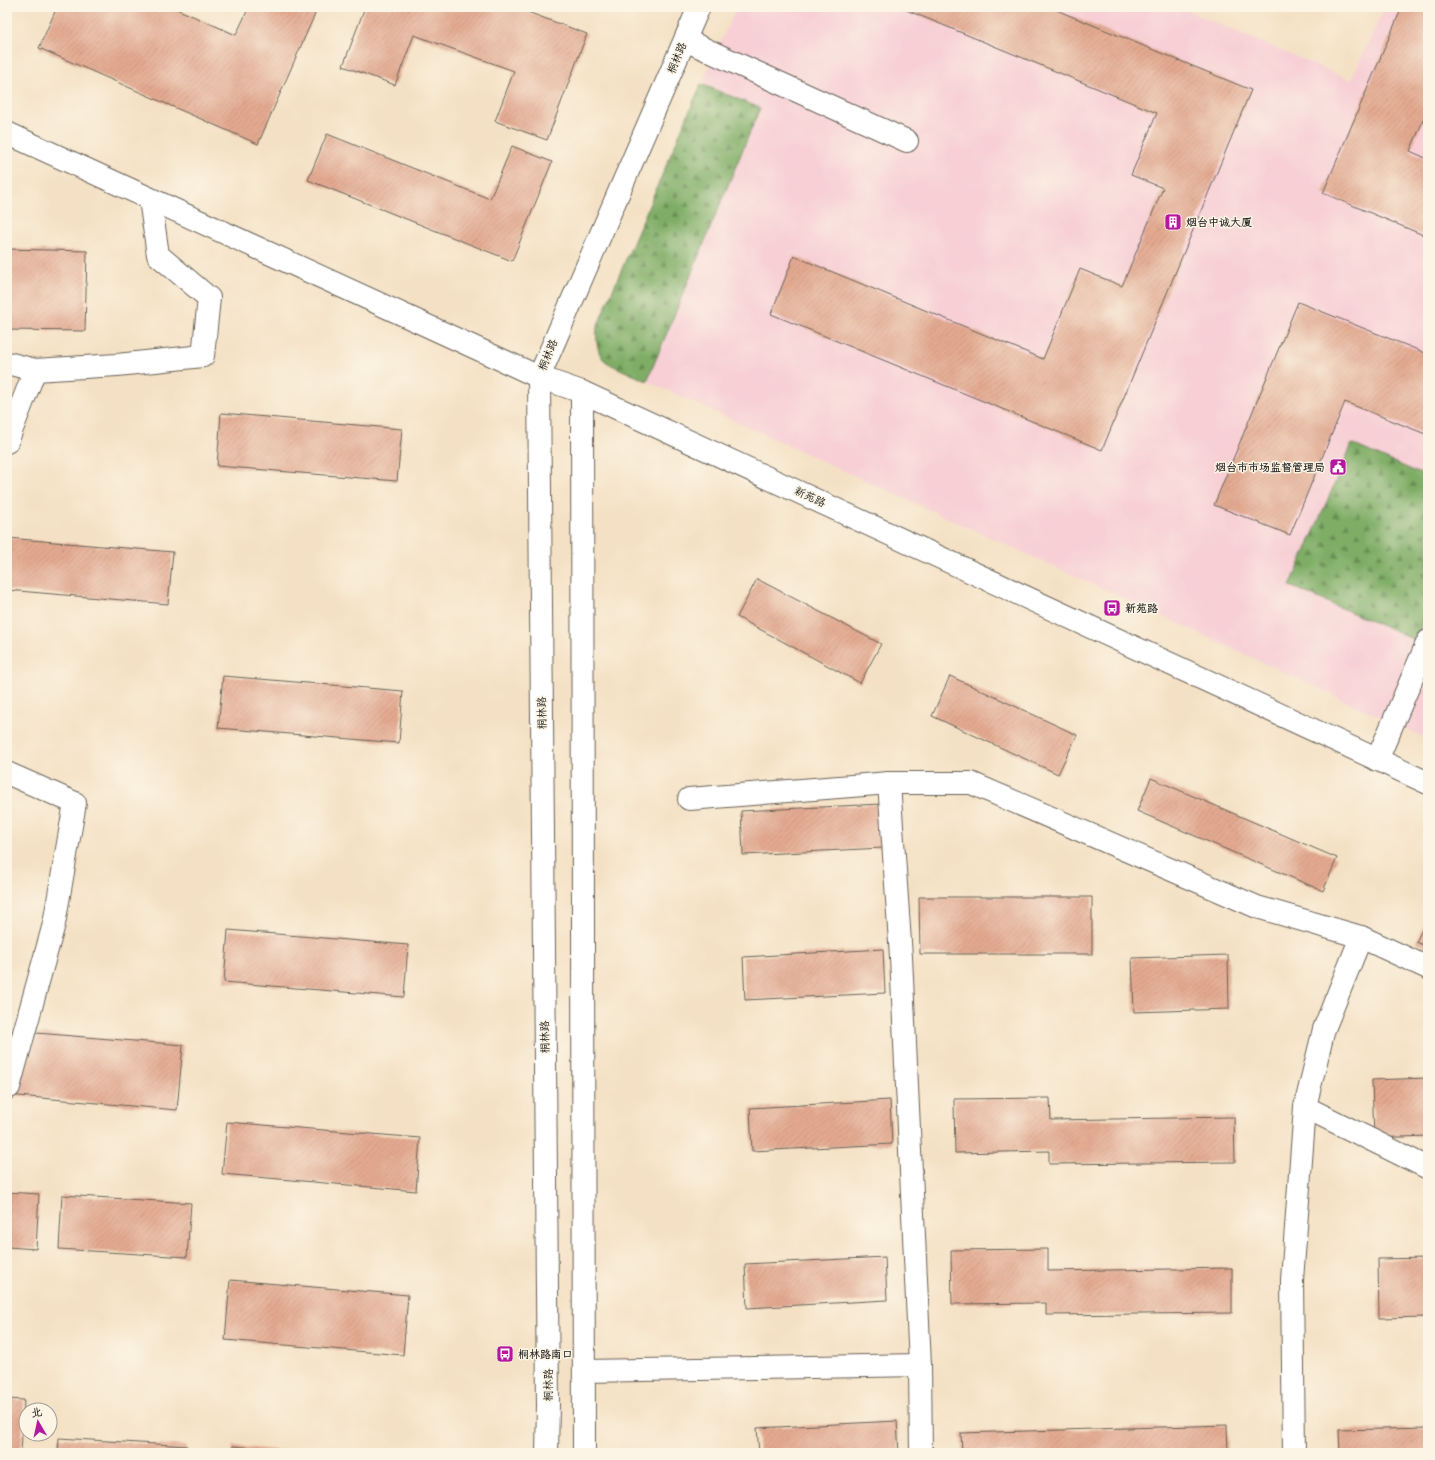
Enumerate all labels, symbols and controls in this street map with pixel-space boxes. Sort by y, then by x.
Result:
street label: 桐林路 [662,39,692,77]
building icon: 烟台中诚大厦 [1163,212,1183,232]
place label: 烟台中诚大厦 [1186,213,1252,232]
street label: 桐林路 [533,336,563,374]
public building icon: 烟台市市场监督管理局 [1328,457,1348,477]
place label: 烟台市市场监督管理局 [1215,458,1325,477]
street label: 新苑路 [791,481,829,513]
bus stop icon: 新苑路 [1102,598,1122,618]
place label: 新苑路 [1125,599,1158,618]
street label: 桐林路 [532,696,552,730]
street label: 桐林路 [535,1020,555,1054]
bus stop icon: 桐林路南口 [495,1344,515,1364]
place label: 桐林路南口 [518,1345,573,1364]
street label: 桐林路 [539,1369,558,1402]
north arrow [18,1402,58,1442]
text: 北 [30,1402,43,1423]

